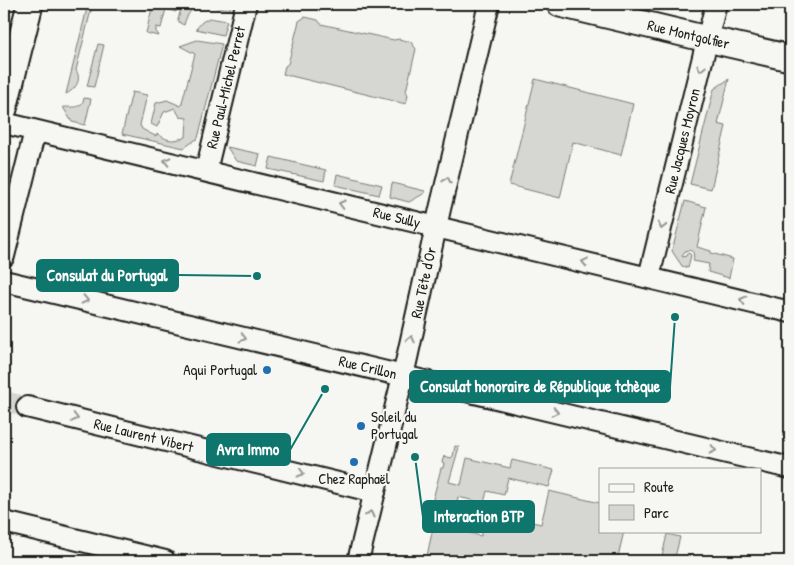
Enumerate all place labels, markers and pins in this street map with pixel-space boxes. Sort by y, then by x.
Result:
callout: Consulat du Portugal [37,260,178,291]
place label: Aqui Portugal [183,359,257,380]
marker: Aqui Portugal [261,364,273,376]
callout: Consulat honoraire de République tchèque [410,371,670,402]
place label: Soleil du Portugal [371,406,418,444]
marker: Soleil du Portugal [355,420,367,432]
callout: Avra Immo [207,434,290,465]
marker: Chez Raphaël [348,456,360,468]
place label: Chez Raphaël [318,468,390,489]
callout: Interaction BTP [423,501,534,532]

